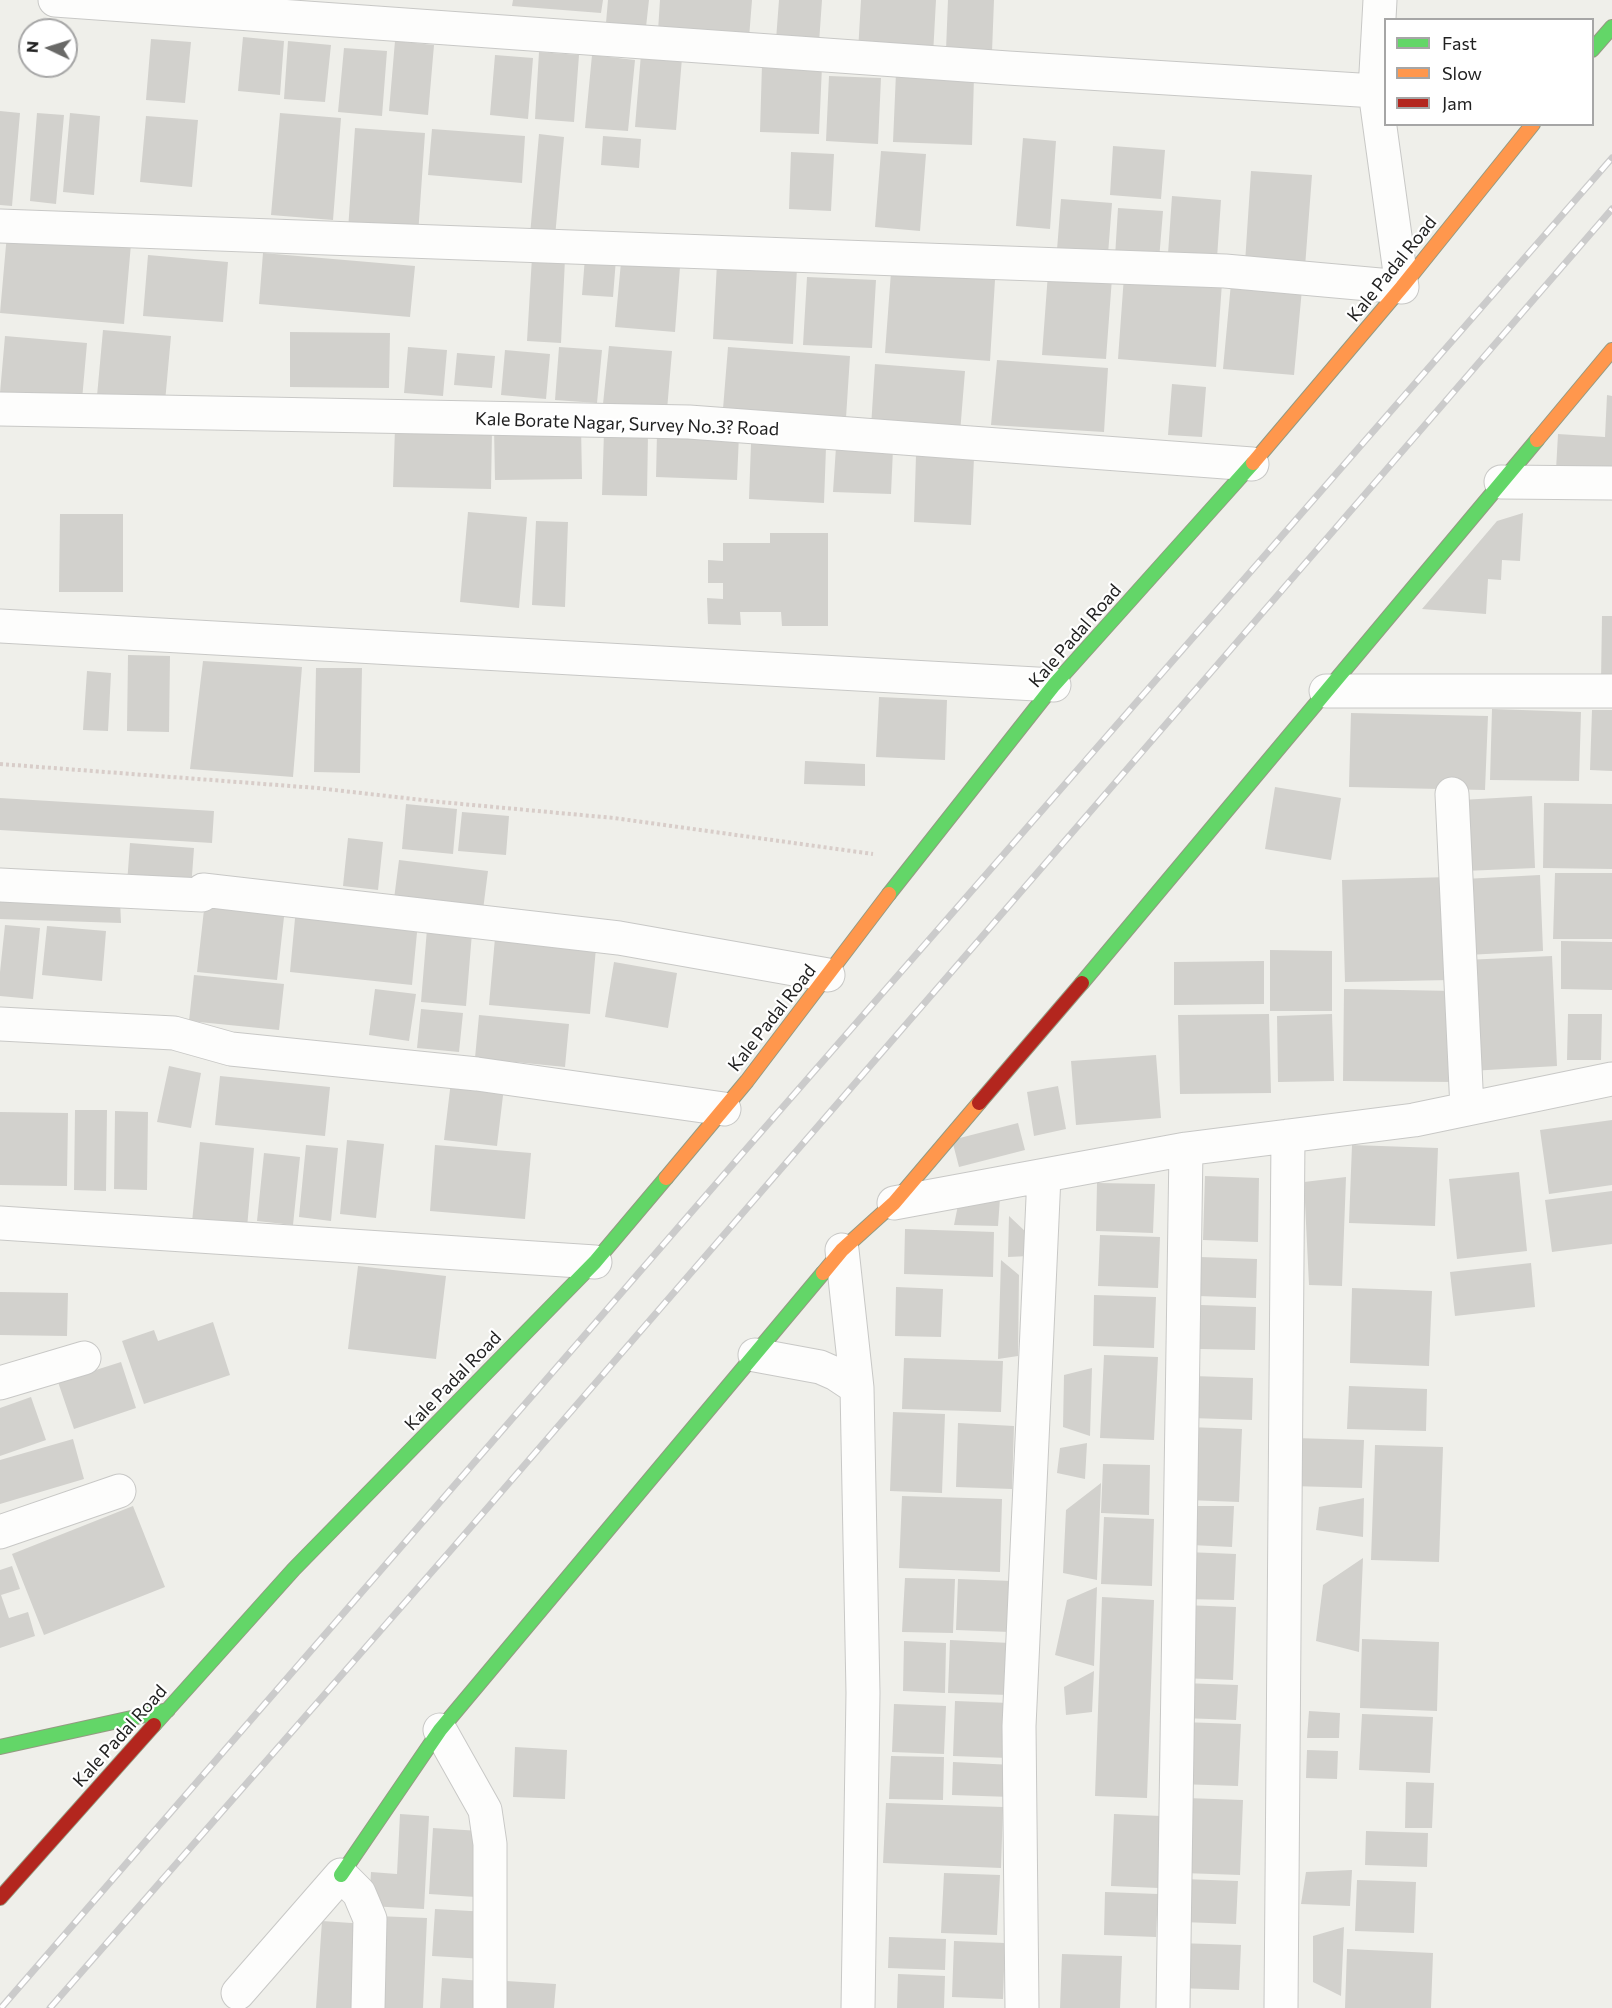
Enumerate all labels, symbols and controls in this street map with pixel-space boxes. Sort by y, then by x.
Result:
north arrow [18,18,78,78]
legend [1384,18,1594,126]
text: Fast [1442,32,1477,54]
text: N [22,40,41,53]
text: Slow [1442,62,1482,84]
text: Jam [1442,92,1472,114]
street label: Kale Padal Road [1343,212,1441,326]
street label: Kale Borate Nagar, Survey No.3? Road [475,408,779,440]
street label: Kale Padal Road [1024,580,1126,692]
street label: Kale Padal Road [724,960,820,1076]
street label: Kale Padal Road [400,1327,506,1435]
street label: Kale Padal Road [69,1681,171,1791]

